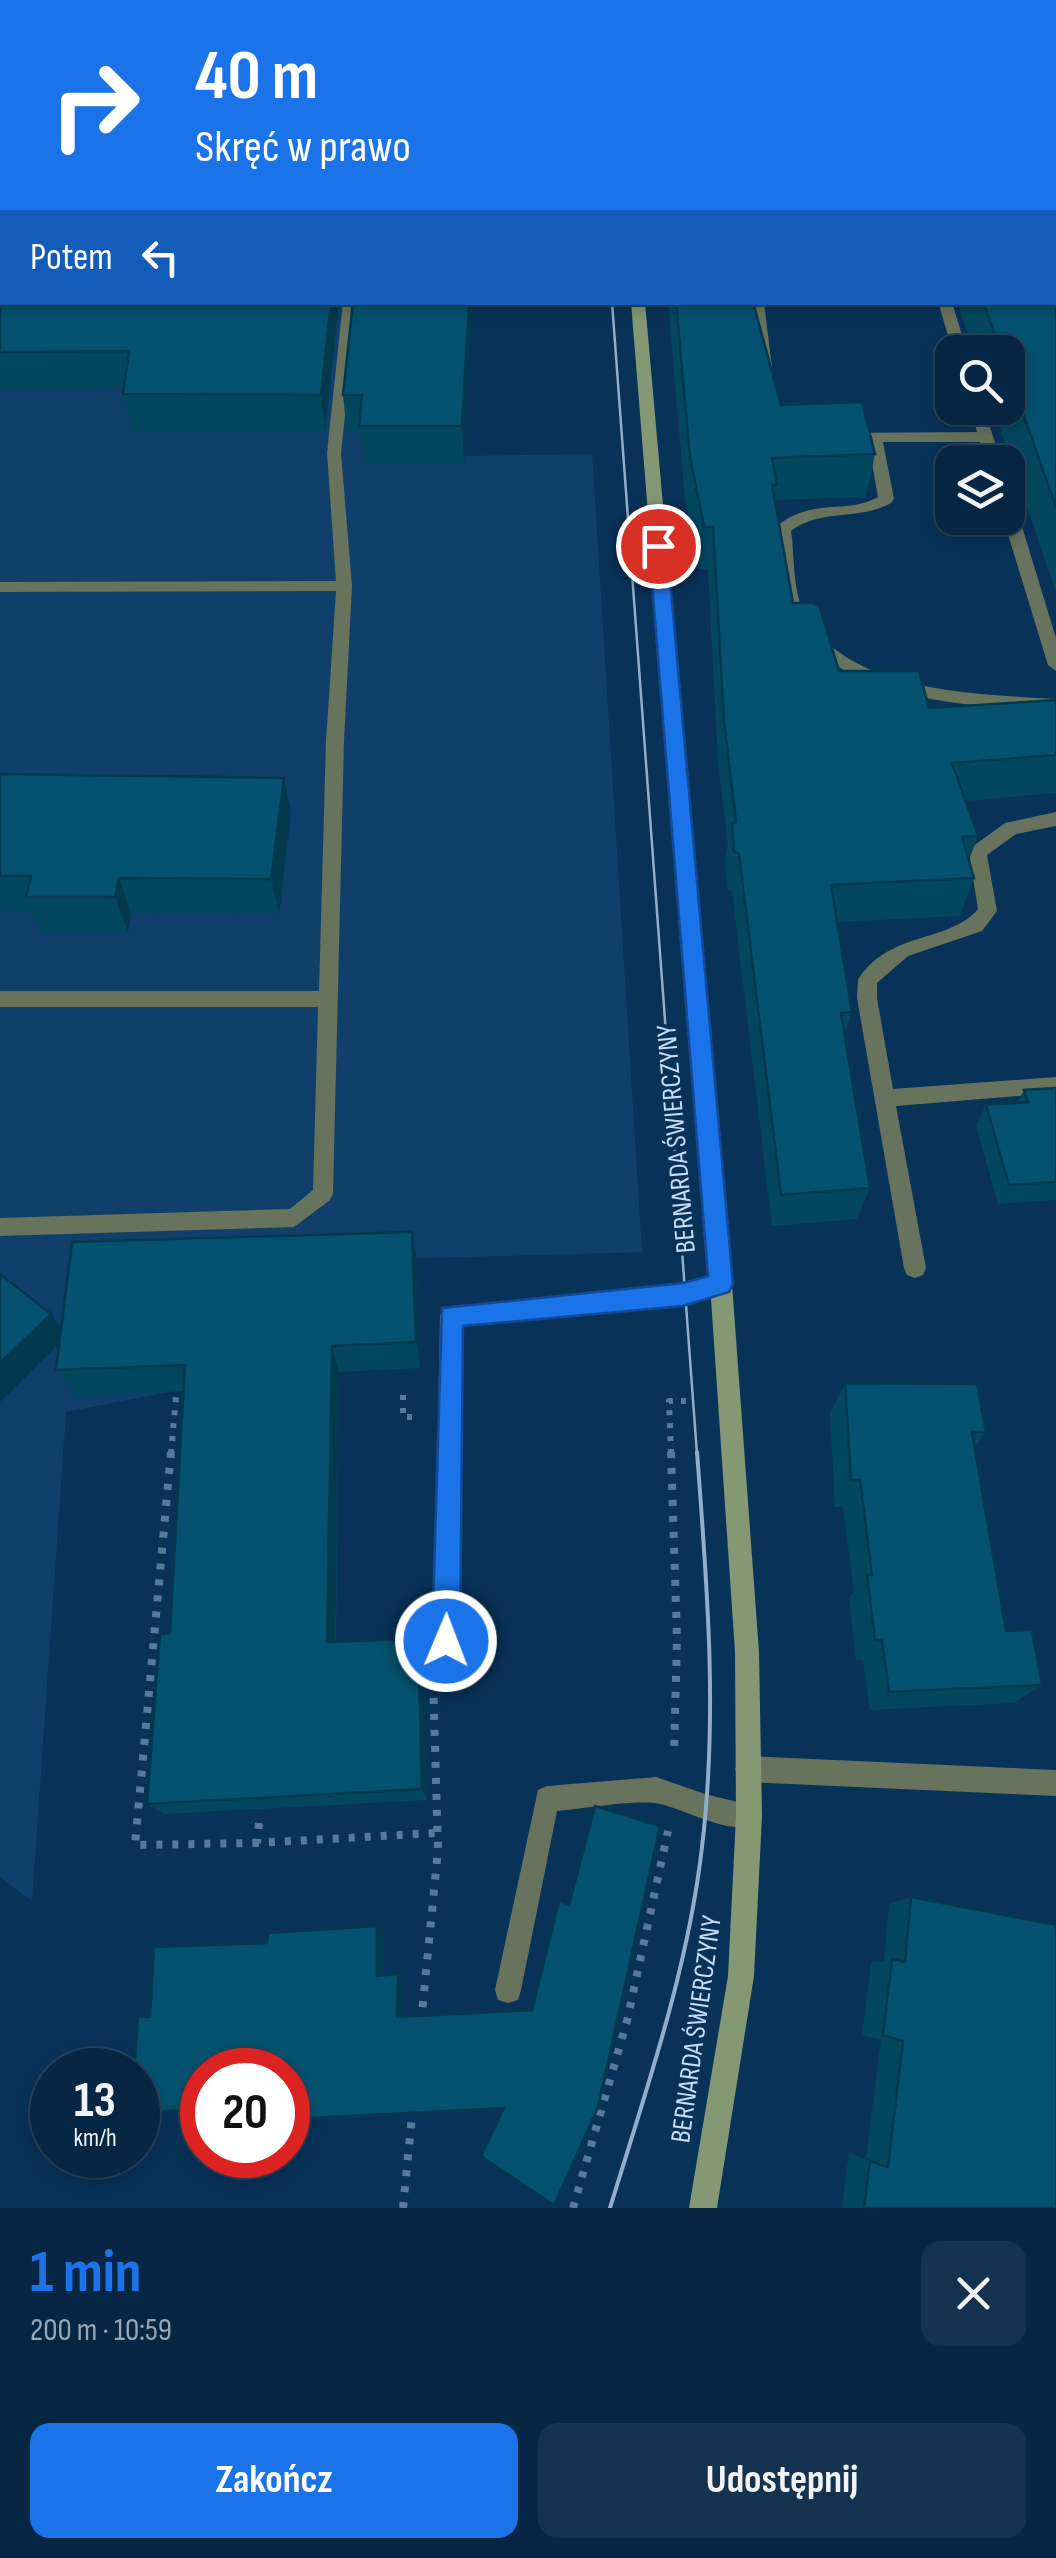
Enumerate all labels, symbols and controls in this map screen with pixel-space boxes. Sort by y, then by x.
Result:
text: 40 m [195,35,318,119]
icon: right [30,40,160,170]
text: Skręć w prawo [195,120,411,175]
icon: left [133,230,188,285]
text: Potem [30,235,113,280]
map controls [935,335,1025,535]
button: search [935,335,1025,425]
button: layers [935,445,1025,535]
pin [616,504,701,589]
icon: arrive [631,519,686,574]
street label: BERNARDA ŚWIERCZYNY [650,1023,703,1254]
position arrow [394,1589,498,1693]
street label: BERNARDA ŚWIERCZYNY [664,1913,729,2145]
speed limit sign: 20 [180,2048,310,2178]
text: 13 [74,2071,116,2131]
text: km/h [73,2123,117,2154]
text: 1 min [30,2237,142,2309]
button: close [921,2241,1026,2346]
text: 200 m · 10:59 [30,2311,172,2350]
button: Zakończ [30,2423,518,2538]
button: Udostępnij [538,2423,1026,2538]

